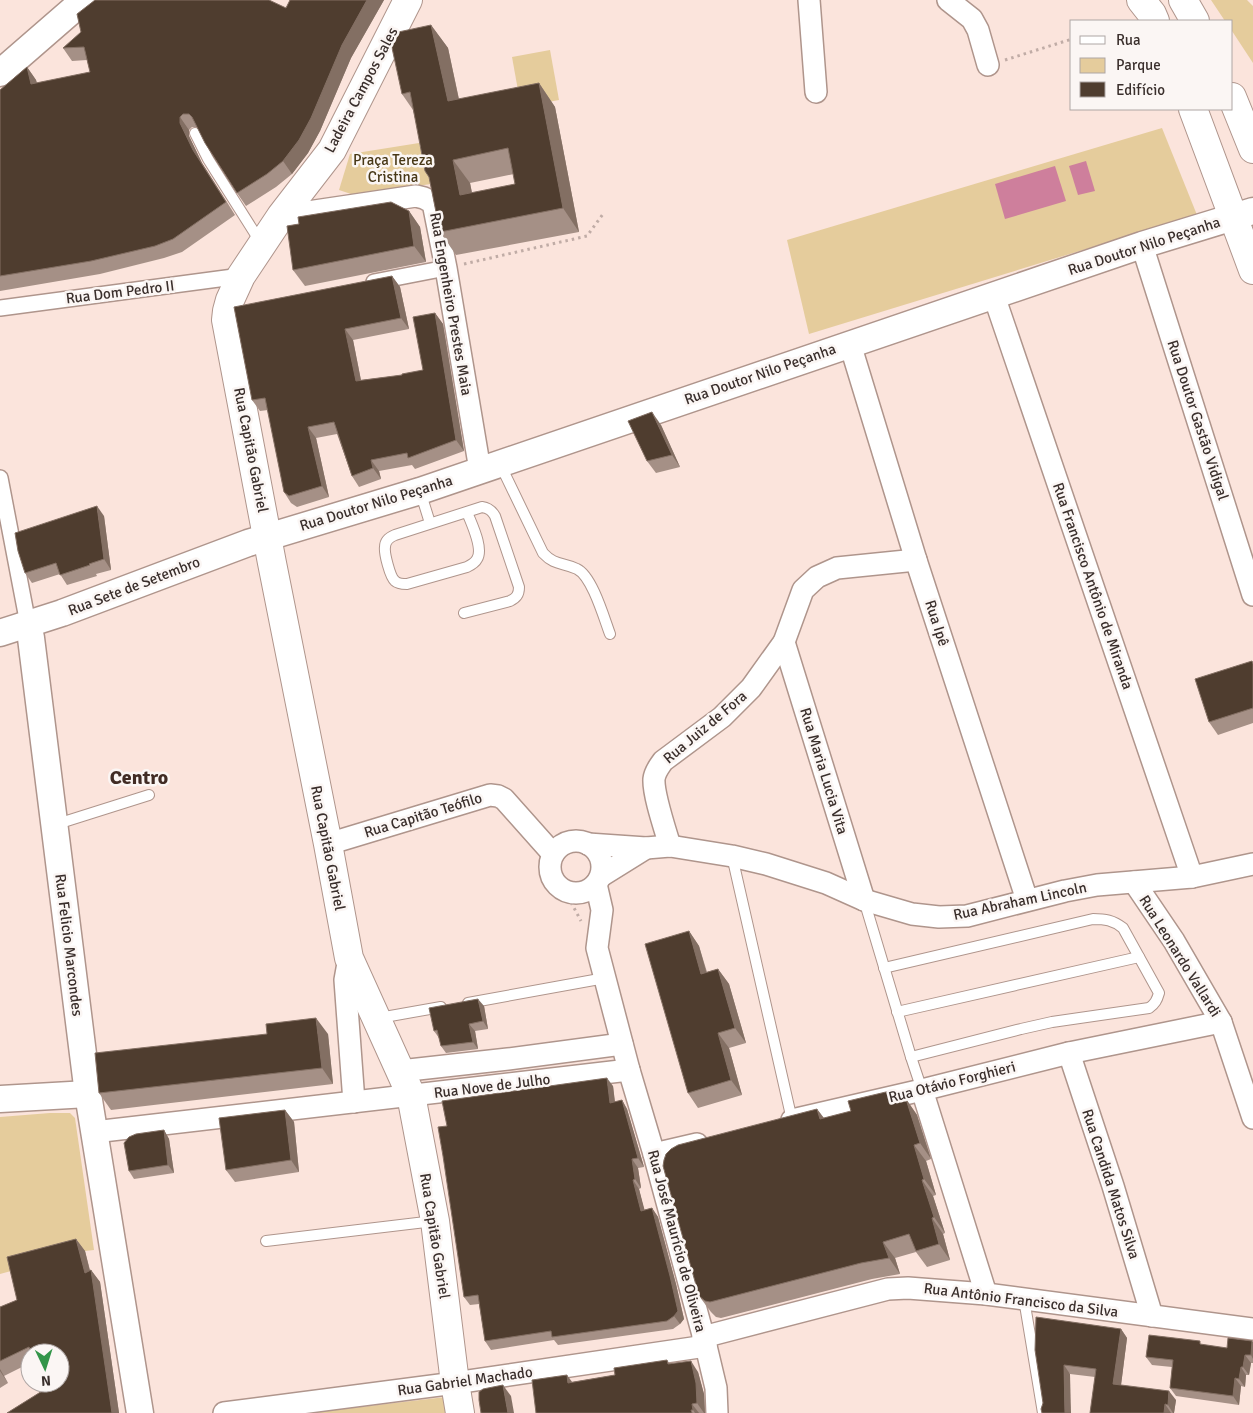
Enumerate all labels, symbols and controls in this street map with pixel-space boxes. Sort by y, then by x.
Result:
legend [1070,20,1233,110]
street label: Ladeira Campos Sales [320,24,402,156]
text: Rua [1116,31,1141,49]
text: Parque [1116,56,1161,74]
text: Edifício [1116,81,1165,99]
park label: Praça Tereza Cristina [353,151,433,186]
street label: Rua Engenheiro Prestes Maia [426,211,476,397]
street label: Rua Doutor Nilo Peçanha [1066,213,1222,279]
street label: Rua Dom Pedro II [65,276,175,308]
street label: Rua Doutor Gastão Vidigal [1164,338,1232,502]
street label: Rua Doutor Nilo Peçanha [682,340,838,408]
street label: Rua Capitão Gabriel [230,386,272,514]
street label: Rua Doutor Nilo Peçanha [297,471,455,535]
street label: Rua Francisco Antônio de Miranda [1049,480,1137,692]
street label: Rua Sete de Setembro [66,552,203,619]
street label: Rua Ipê [921,598,953,648]
street label: Rua Juiz de Fora [659,687,751,767]
street label: Rua Maria Lucia Vita [796,705,852,837]
district label: Centro [110,765,168,790]
street label: Rua Capitão Gabriel [307,784,349,912]
street label: Rua Capitão Teófilo [362,788,484,841]
street label: Rua Felicio Marcondes [51,873,87,1018]
street label: Rua Abraham Lincoln [952,878,1088,924]
street label: Rua Leonardo Vallardi [1135,892,1225,1020]
street label: Rua Otávio Forghieri [887,1058,1017,1106]
street label: Rua Nove de Julho [433,1070,551,1102]
street label: Rua Candida Matos Silva [1078,1107,1144,1261]
street label: Rua José Maurício de Oliveira [644,1148,710,1334]
street label: Rua Capitão Gabriel [416,1172,454,1300]
street label: Rua Antônio Francisco da Silva [923,1279,1119,1321]
north arrow [20,1343,70,1393]
street label: Rua Gabriel Machado [396,1363,534,1399]
text: N [40,1372,51,1389]

